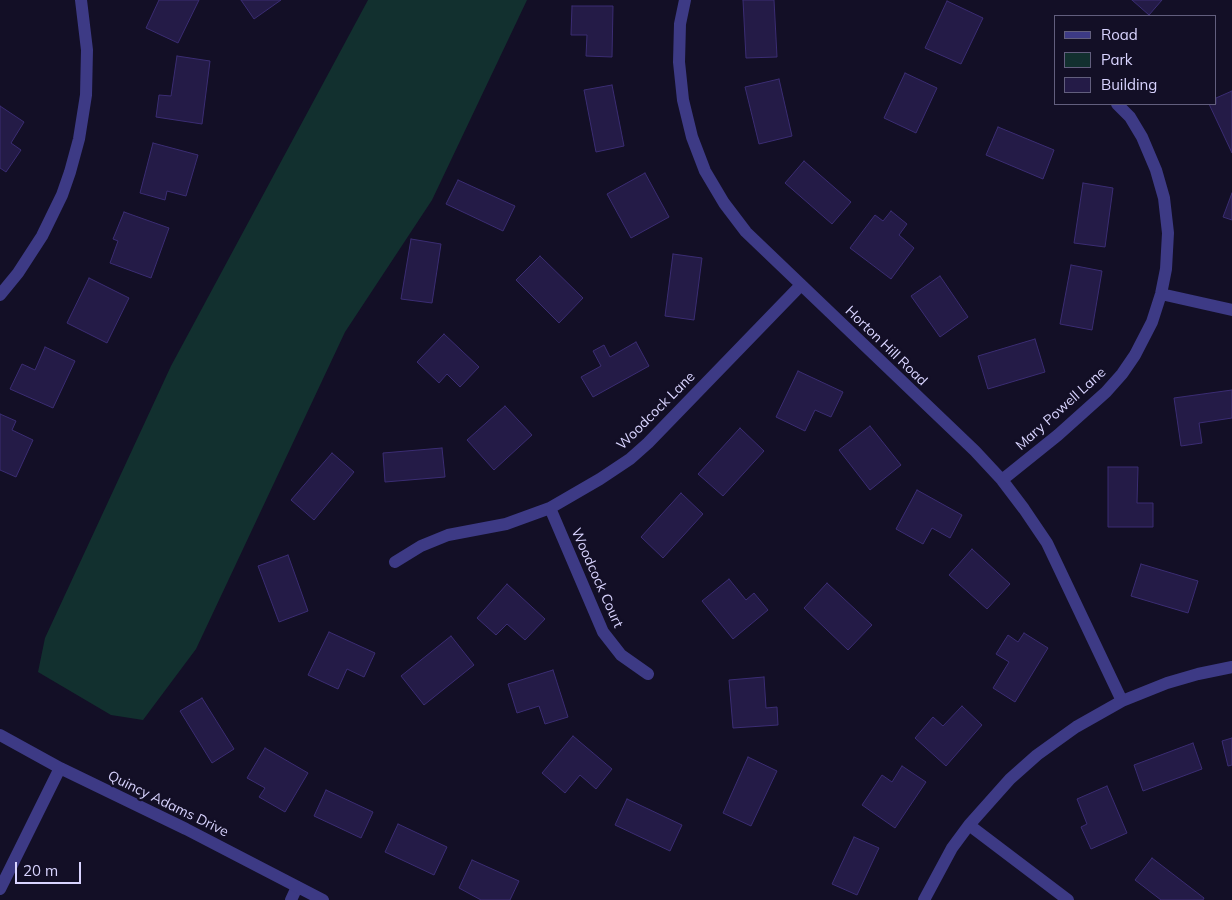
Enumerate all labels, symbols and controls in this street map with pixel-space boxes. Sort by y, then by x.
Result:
legend [1054,15,1217,105]
text: Road [1101,25,1138,44]
text: Park [1101,50,1133,69]
text: Building [1101,75,1157,94]
street label: Horton Hill Road [841,303,931,389]
street label: Mary Powell Lane [1012,364,1110,454]
street label: Woodcock Lane [613,368,699,454]
street label: Woodcock Court [568,526,626,630]
street label: Quincy Adams Drive [105,767,231,841]
scale bar [18,852,84,884]
text: 20 m [23,861,58,880]

